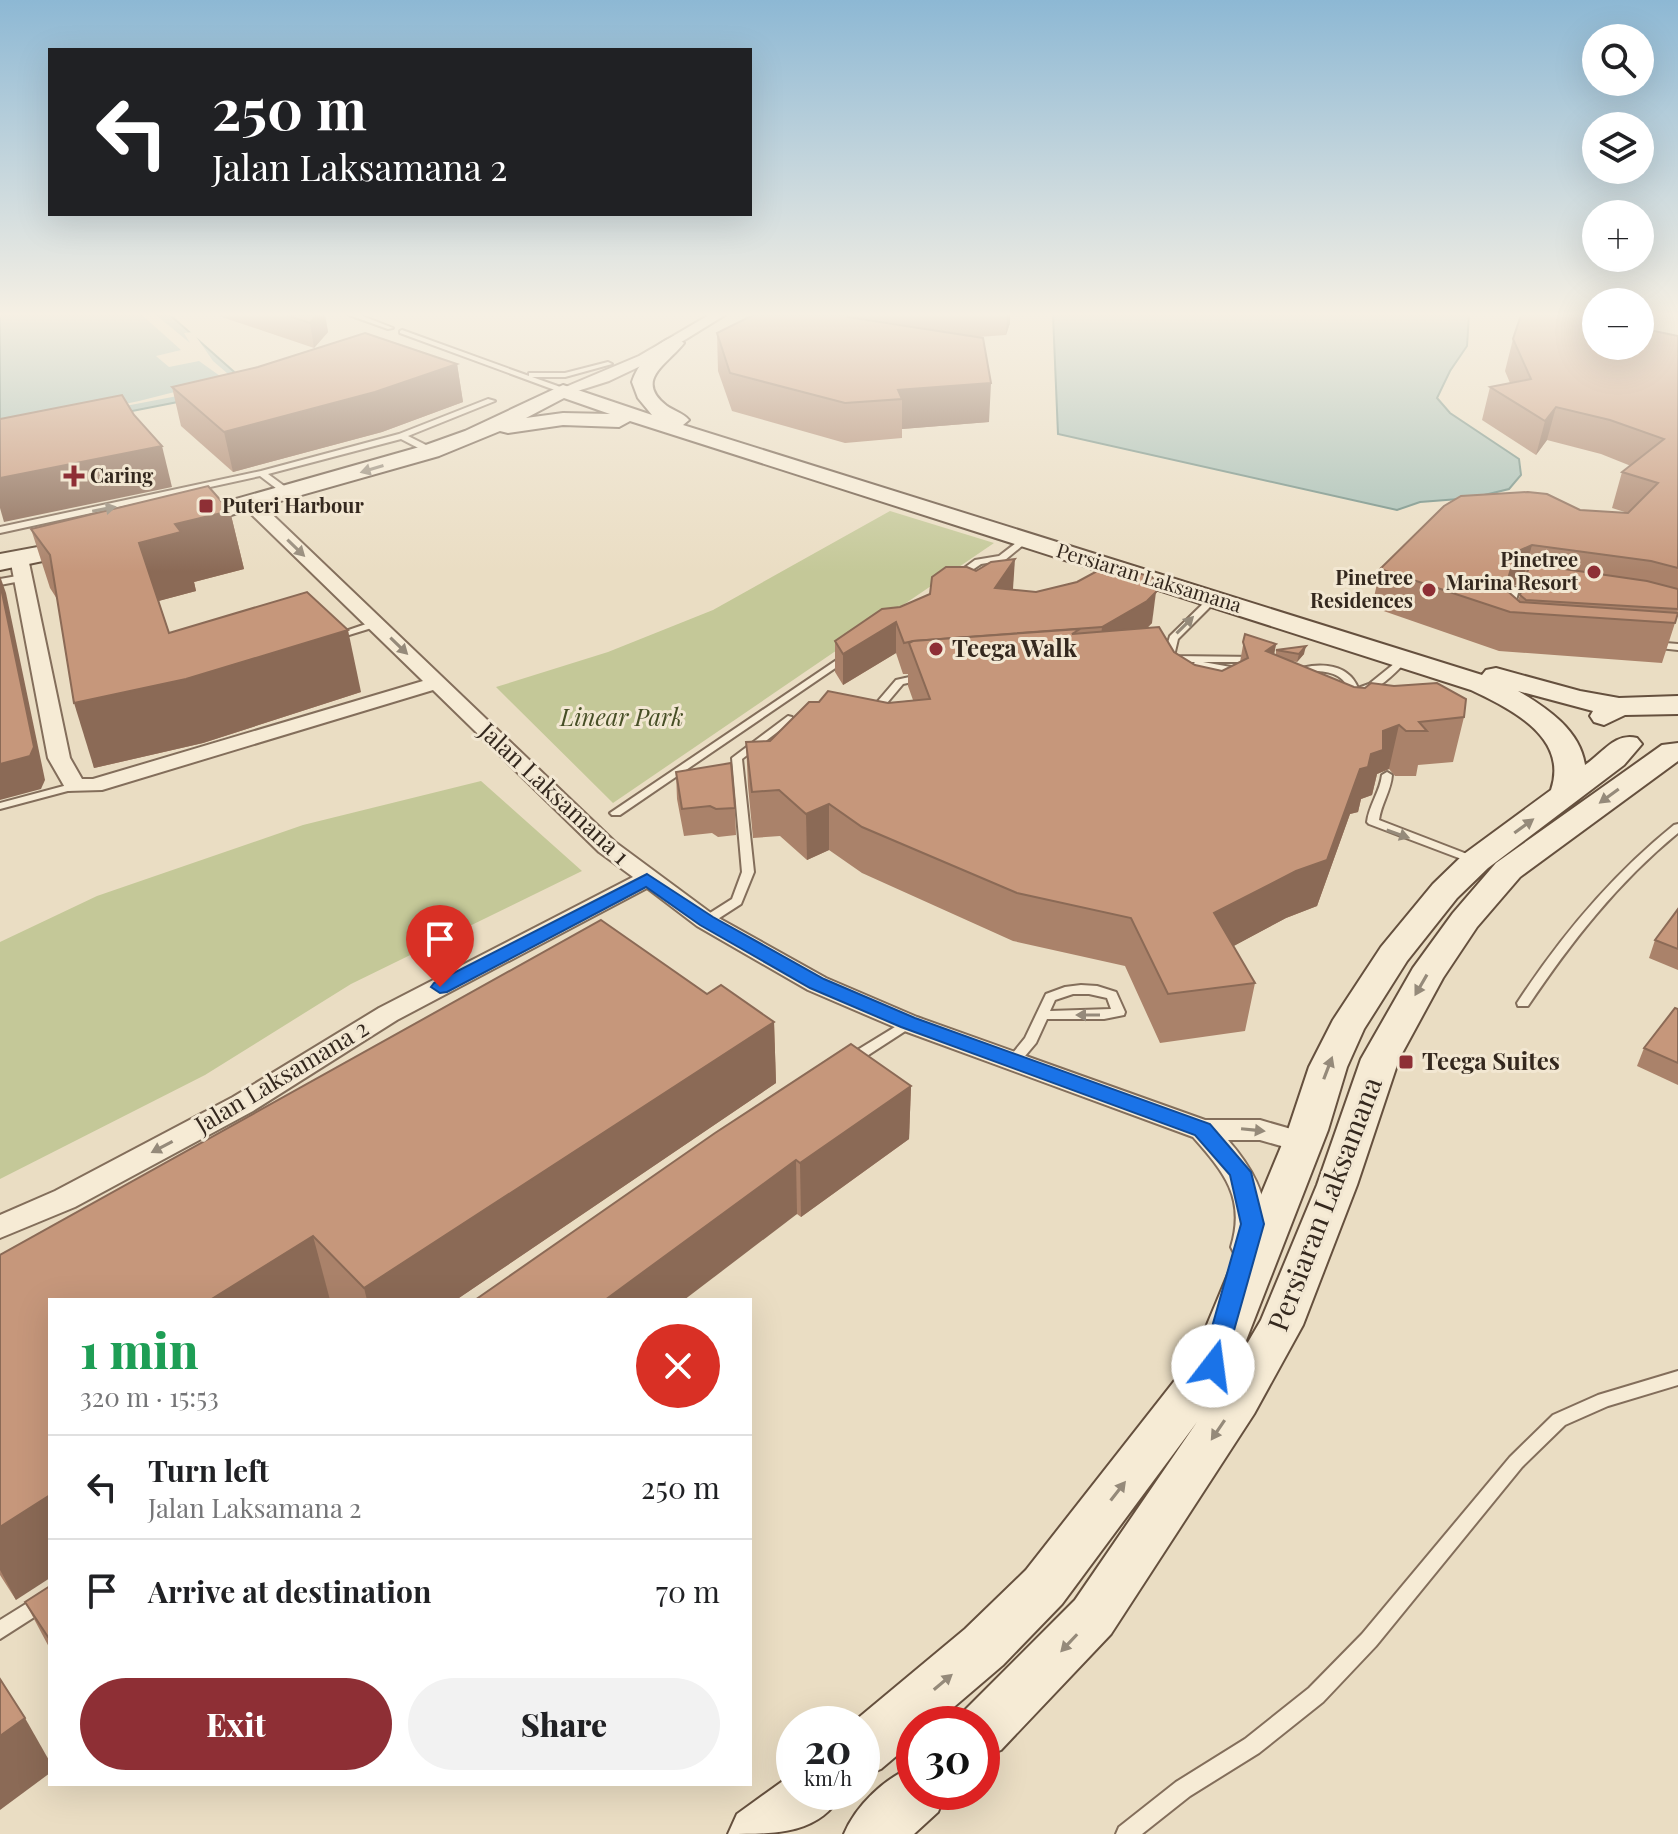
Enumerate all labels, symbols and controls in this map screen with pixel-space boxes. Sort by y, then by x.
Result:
map controls [1582,24,1654,360]
button: search [1582,24,1654,96]
text: 250 m [212,70,367,145]
icon: left [80,80,184,184]
button: layers [1582,112,1654,184]
text: Jalan Laksamana 2 [212,142,508,190]
button: + [1582,200,1654,272]
button: − [1582,288,1654,360]
place label: Caring [90,461,153,488]
one-way arrow [360,463,384,476]
marker: Caring [65,467,83,485]
place label: Puteri Harbour [222,491,364,518]
marker: Puteri Harbour [197,497,215,515]
one-way arrow [92,502,117,515]
street label: Persiaran Laksamana [1054,536,1245,618]
one-way arrow [286,538,305,556]
place label: Pinetree Marina Resort [1446,545,1579,595]
place label: Pinetree Residences [1310,563,1413,613]
marker: Pinetree Marina Resort [1585,563,1603,581]
marker: Pinetree Residences [1420,581,1438,599]
one-way arrow [1176,616,1194,635]
place label: Teega Walk [952,631,1078,663]
one-way arrow [389,637,408,655]
marker: Teega Walk [927,640,945,658]
park label: Linear Park [559,700,684,732]
street label: Jalan Laksamana 1 [473,714,637,871]
one-way arrow [1599,787,1619,803]
one-way arrow [1514,819,1535,834]
one-way arrow [1386,828,1410,840]
pin [406,905,474,987]
icon: arrive [418,917,462,961]
one-way arrow [1414,974,1428,996]
one-way arrow [1075,1009,1100,1021]
street label: Jalan Laksamana 2 [187,1011,374,1140]
place label: Teega Suites [1422,1044,1560,1076]
marker: Teega Suites [1397,1053,1415,1071]
one-way arrow [1322,1056,1335,1080]
street label: Persiaran Laksamana [1258,1071,1389,1336]
one-way arrow [1241,1124,1266,1137]
one-way arrow [151,1140,174,1153]
text: 1 min [80,1317,198,1381]
button: close [636,1324,720,1408]
position arrow [1171,1324,1255,1408]
text: 320 m · 15:53 [80,1379,219,1414]
one-way arrow [1211,1420,1226,1441]
text: Turn left [148,1450,269,1490]
icon: left [80,1465,124,1509]
text: 250 m [641,1467,720,1507]
one-way arrow [1109,1481,1125,1501]
text: Jalan Laksamana 2 [148,1490,361,1525]
icon: arrive [80,1569,124,1613]
text: Arrive at destination [148,1571,431,1611]
text: 70 m [656,1571,720,1611]
one-way arrow [1060,1633,1079,1652]
one-way arrow [932,1674,952,1691]
button: Exit [80,1678,392,1770]
button: Share [408,1678,720,1770]
speed limit sign: 30 [896,1706,1000,1810]
text: 20 [805,1721,851,1774]
text: km/h [804,1764,852,1791]

